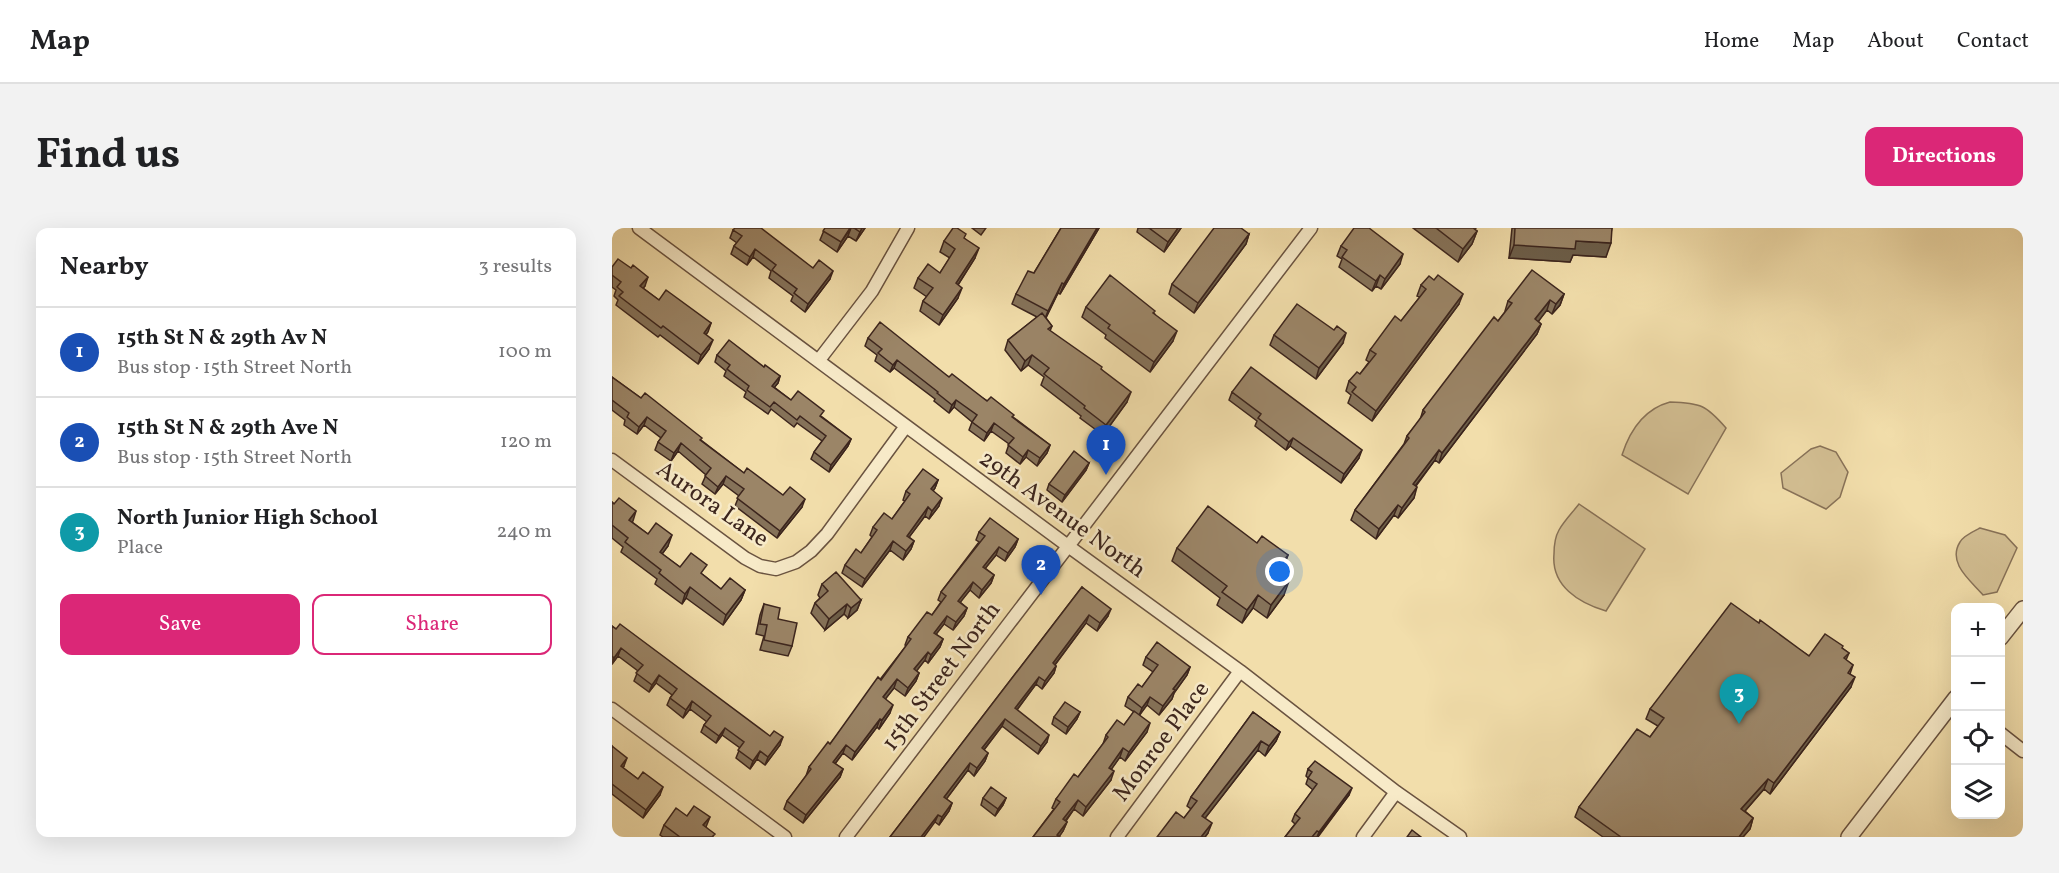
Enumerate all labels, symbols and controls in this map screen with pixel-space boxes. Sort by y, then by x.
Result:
text: Map [30,22,90,61]
text: Home [1704,27,1759,56]
text: Map [1792,27,1834,56]
text: About [1867,27,1924,56]
text: Contact [1957,27,2029,56]
text: Find us [36,127,180,186]
button: Directions [1865,127,2023,186]
text: Nearby [60,249,149,285]
text: 3 results [478,253,552,281]
text: 15th St N & 29th Av N [117,323,327,354]
text: 1 [75,338,84,366]
text: 100 m [498,338,552,366]
text: Bus stop · 15th Street North [117,354,352,382]
text: 15th St N & 29th Ave N [117,413,338,444]
pin: 1 [1086,426,1126,475]
text: 2 [74,428,85,456]
text: 120 m [500,428,552,456]
text: Bus stop · 15th Street North [117,444,352,472]
street label: 29th Avenue North [973,445,1151,585]
street label: Aurora Lane [649,454,775,556]
text: North Junior High School [117,503,378,534]
text: 3 [74,518,85,546]
text: 240 m [497,518,552,546]
text: Place [117,534,163,562]
pin: 2 [1022,546,1060,595]
your location [1265,557,1294,586]
button: Save [60,594,300,655]
button: Share [312,594,552,655]
street label: 15th Street North [874,595,1010,759]
map controls [1951,603,2005,819]
button: + [1951,603,2005,657]
button: − [1951,657,2005,711]
pin: 3 [1720,674,1758,724]
street label: Monroe Place [1105,675,1219,809]
button: locate [1951,711,2005,765]
button: layers [1951,765,2005,819]

